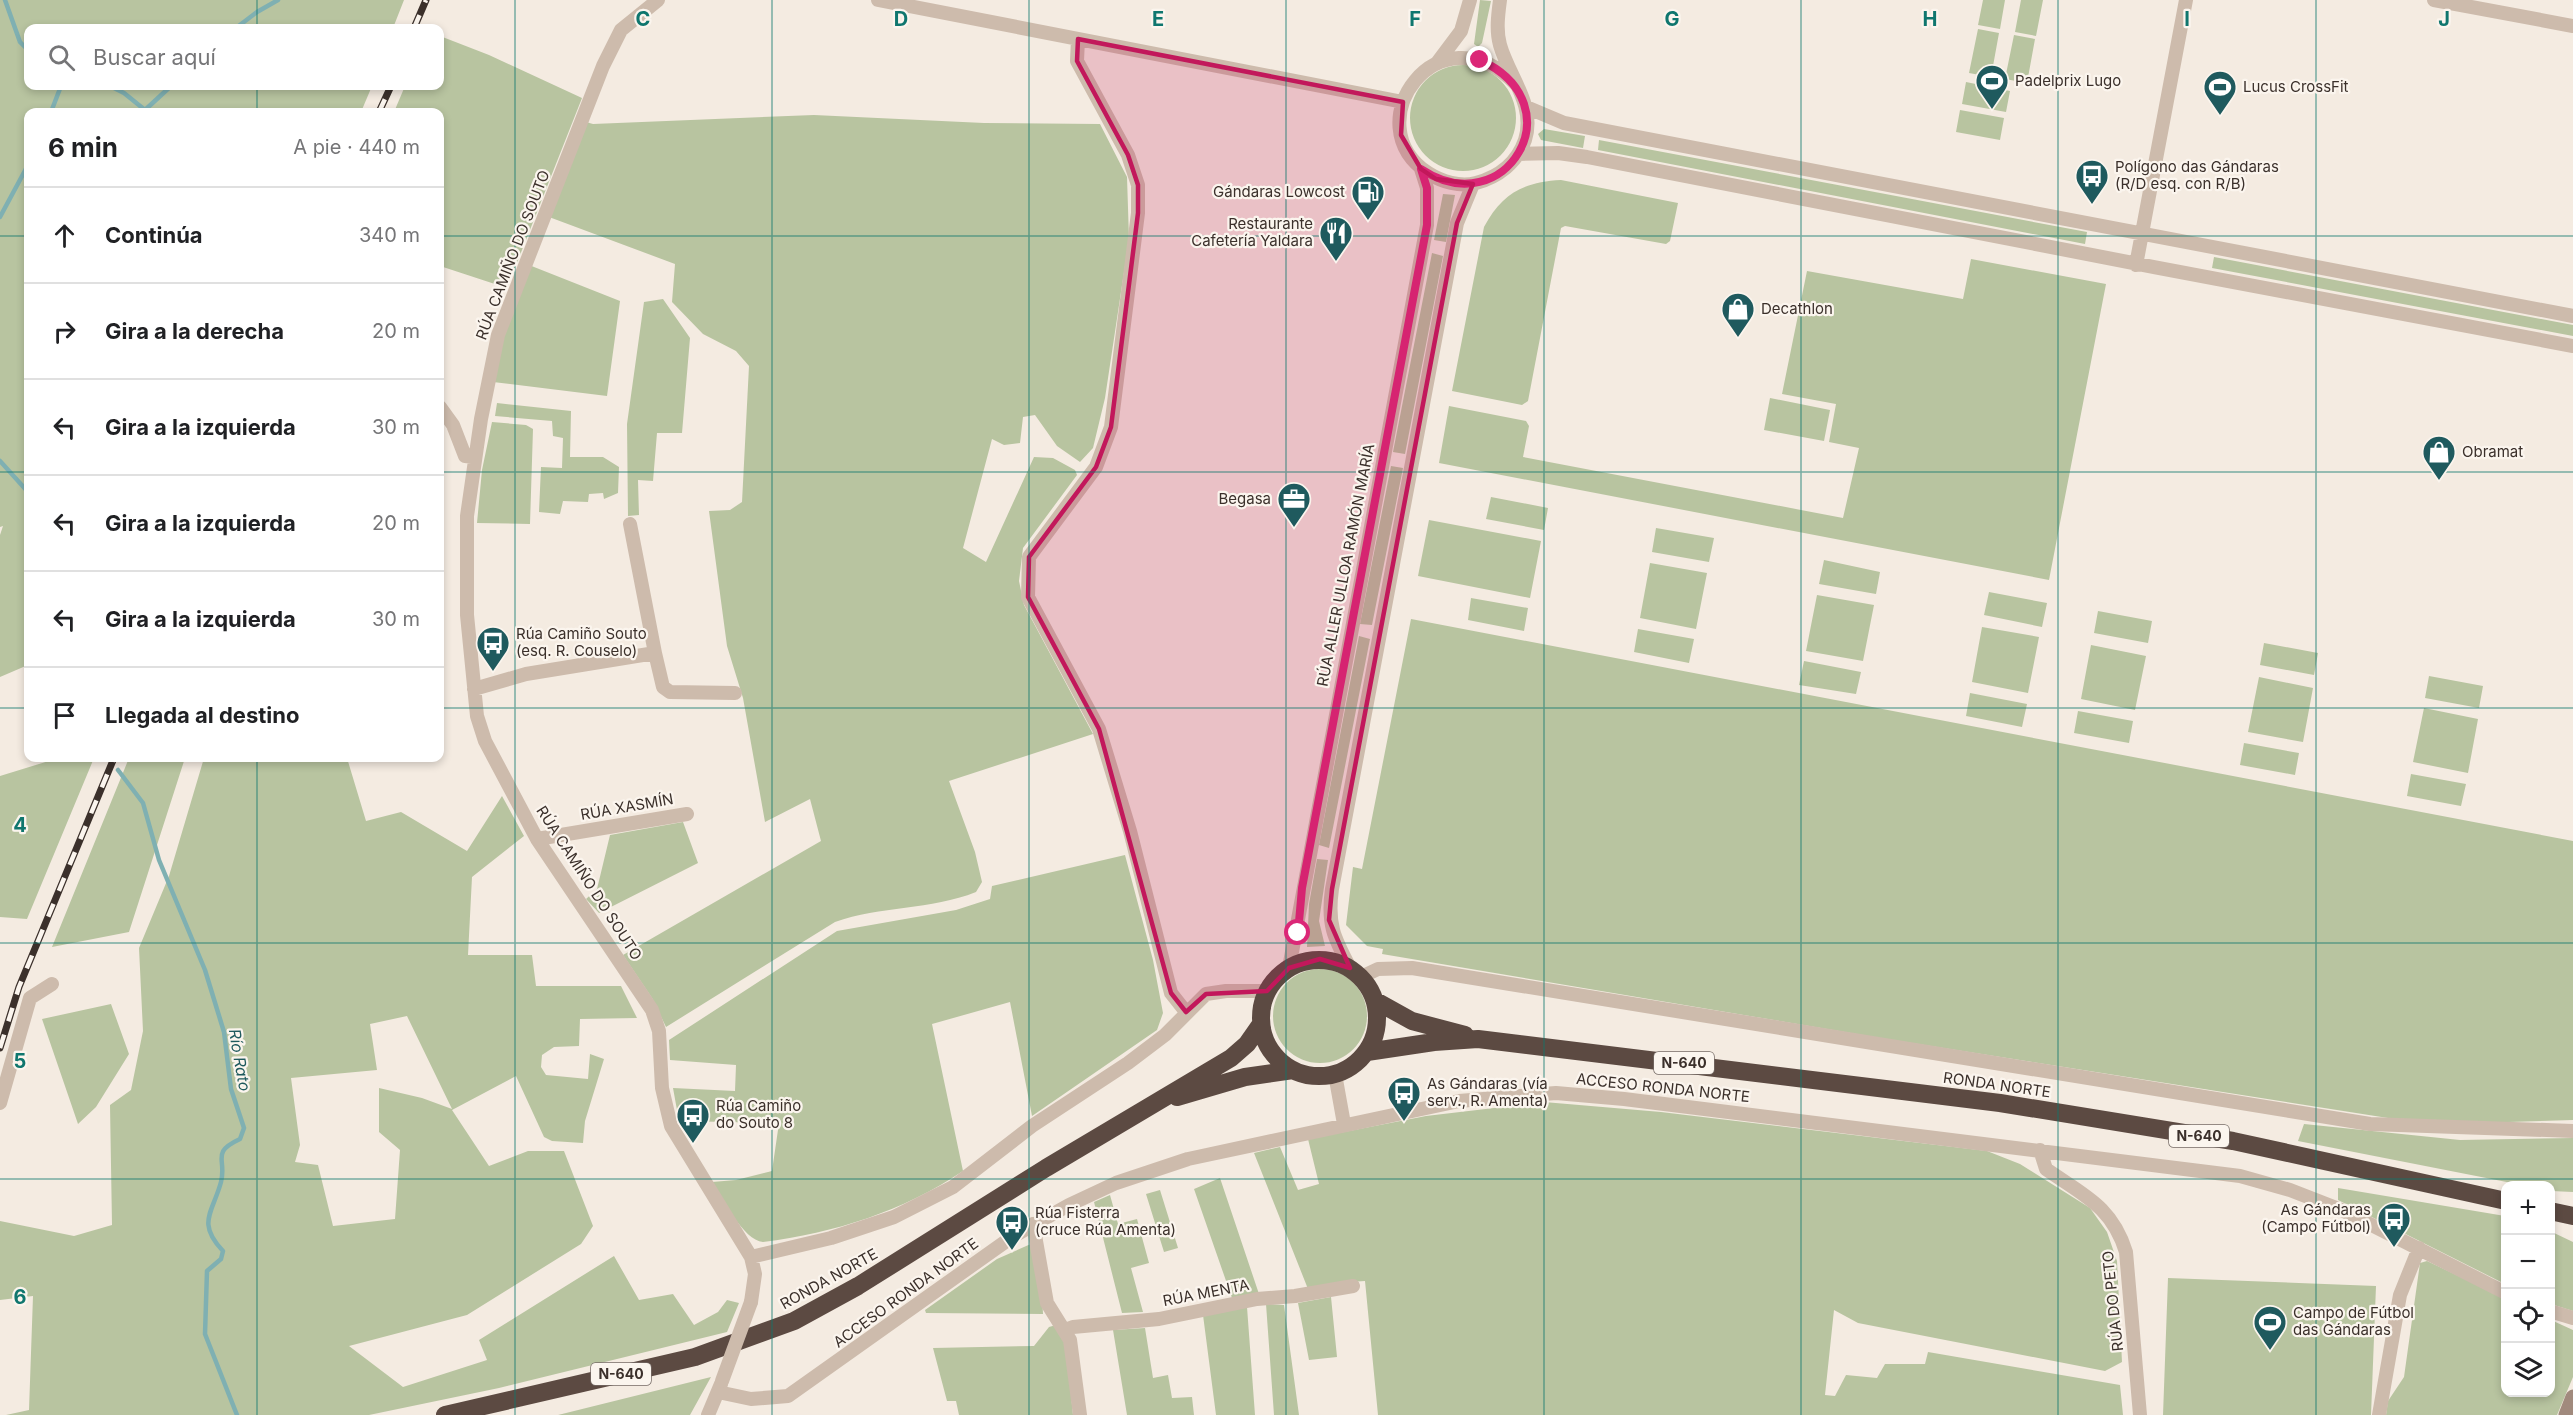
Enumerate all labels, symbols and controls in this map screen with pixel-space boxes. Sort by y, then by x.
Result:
text: C [636,7,650,31]
text: D [894,7,908,31]
text: E [1152,7,1164,31]
text: F [1409,7,1421,31]
text: G [1664,7,1680,31]
text: H [1923,7,1937,31]
text: I [2184,7,2190,31]
text: J [2438,7,2450,31]
search box [24,24,444,90]
icon: search [45,41,78,74]
text: Buscar aquí [93,44,216,70]
route end [1466,46,1492,72]
sports icon: Padelprix Lugo [1974,63,2010,110]
sports icon: Lucus CrossFit [2202,69,2238,116]
place label: Padelprix Lugo [2015,71,2121,90]
place label: Lucus CrossFit [2243,77,2349,96]
text: 6 min [48,132,118,163]
text: A pie · 440 m [293,135,420,159]
place label: Polígono das Gándaras (R/D esq. con R/B) [2115,157,2279,193]
bus stop icon: Polígono das Gándaras (R/D esq. con R/B) [2074,158,2110,205]
street label: RÚA CAMIÑO DO SOUTO [471,167,554,342]
fuel station icon: Gándaras Lowcost [1350,174,1386,221]
place label: Gándaras Lowcost [1213,182,1345,201]
place label: Restaurante Cafetería Yaldara [1191,214,1313,250]
restaurant icon: Restaurante Cafetería Yaldara [1318,215,1354,262]
icon: ahead [48,219,81,252]
text: Continúa [105,222,203,248]
text: 340 m [359,223,420,247]
shop icon: Decathlon [1720,291,1756,338]
place label: Decathlon [1761,299,1833,318]
icon: right [48,315,81,348]
text: Gira a la derecha [105,318,284,344]
text: 20 m [372,319,420,343]
icon: left [48,411,81,444]
text: Gira a la izquierda [105,414,296,440]
text: 30 m [372,415,420,439]
shop icon: Obramat [2421,434,2457,481]
street label: RÚA ALLER ULLOA RAMÓN MARÍA [1313,442,1378,688]
place label: Obramat [2462,442,2523,461]
office icon: Begasa [1276,481,1312,528]
place label: Begasa [1218,489,1271,508]
icon: left [48,507,81,540]
text: Gira a la izquierda [105,510,296,536]
text: 20 m [372,511,420,535]
icon: left [48,603,81,636]
text: Gira a la izquierda [105,606,296,632]
text: 30 m [372,607,420,631]
place label: Rúa Camiño Souto (esq. R. Couselo) [516,624,647,660]
bus stop icon: Rúa Camiño Souto (esq. R. Couselo) [475,625,511,672]
icon: arrive [48,699,81,732]
text: Llegada al destino [105,702,299,728]
street label: RÚA XASMÍN [579,789,675,824]
street label: RÚA CAMIÑO DO SOUTO [532,802,646,963]
text: 4 [13,813,27,837]
route start [1284,919,1310,945]
water label: Río Rato [225,1027,255,1093]
text: 5 [14,1049,26,1073]
road number: N-640 [1654,1052,1714,1074]
street label: RONDA NORTE [1942,1068,2052,1101]
street label: ACCESO RONDA NORTE [1575,1069,1751,1106]
place label: As Gándaras (vía serv., R. Amenta) [1427,1074,1548,1110]
bus stop icon: As Gándaras (vía serv., R. Amenta) [1386,1075,1422,1122]
place label: Rúa Camiño do Souto 8 [716,1096,801,1132]
bus stop icon: Rúa Camiño do Souto 8 [675,1097,711,1144]
road number: N-640 [2169,1125,2229,1147]
map controls [2501,1181,2555,1397]
button: + [2501,1181,2555,1235]
place label: As Gándaras (Campo Fútbol) [2261,1200,2371,1236]
bus stop icon: As Gándaras (Campo Fútbol) [2376,1201,2412,1248]
place label: Rúa Fisterra (cruce Rúa Amenta) [1035,1203,1176,1239]
bus stop icon: Rúa Fisterra (cruce Rúa Amenta) [994,1204,1030,1251]
street label: ACCESO RONDA NORTE [830,1234,982,1352]
button: − [2501,1235,2555,1289]
street label: RONDA NORTE [777,1244,881,1313]
street label: RÚA DO PETO [2098,1250,2127,1352]
street label: RÚA MENTA [1161,1275,1251,1310]
text: 6 [14,1285,27,1309]
button: locate [2501,1289,2555,1343]
place label: Campo de Fútbol das Gándaras [2293,1303,2414,1339]
sports icon: Campo de Fútbol das Gándaras [2252,1304,2288,1351]
button: layers [2501,1343,2555,1397]
road number: N-640 [591,1363,651,1385]

